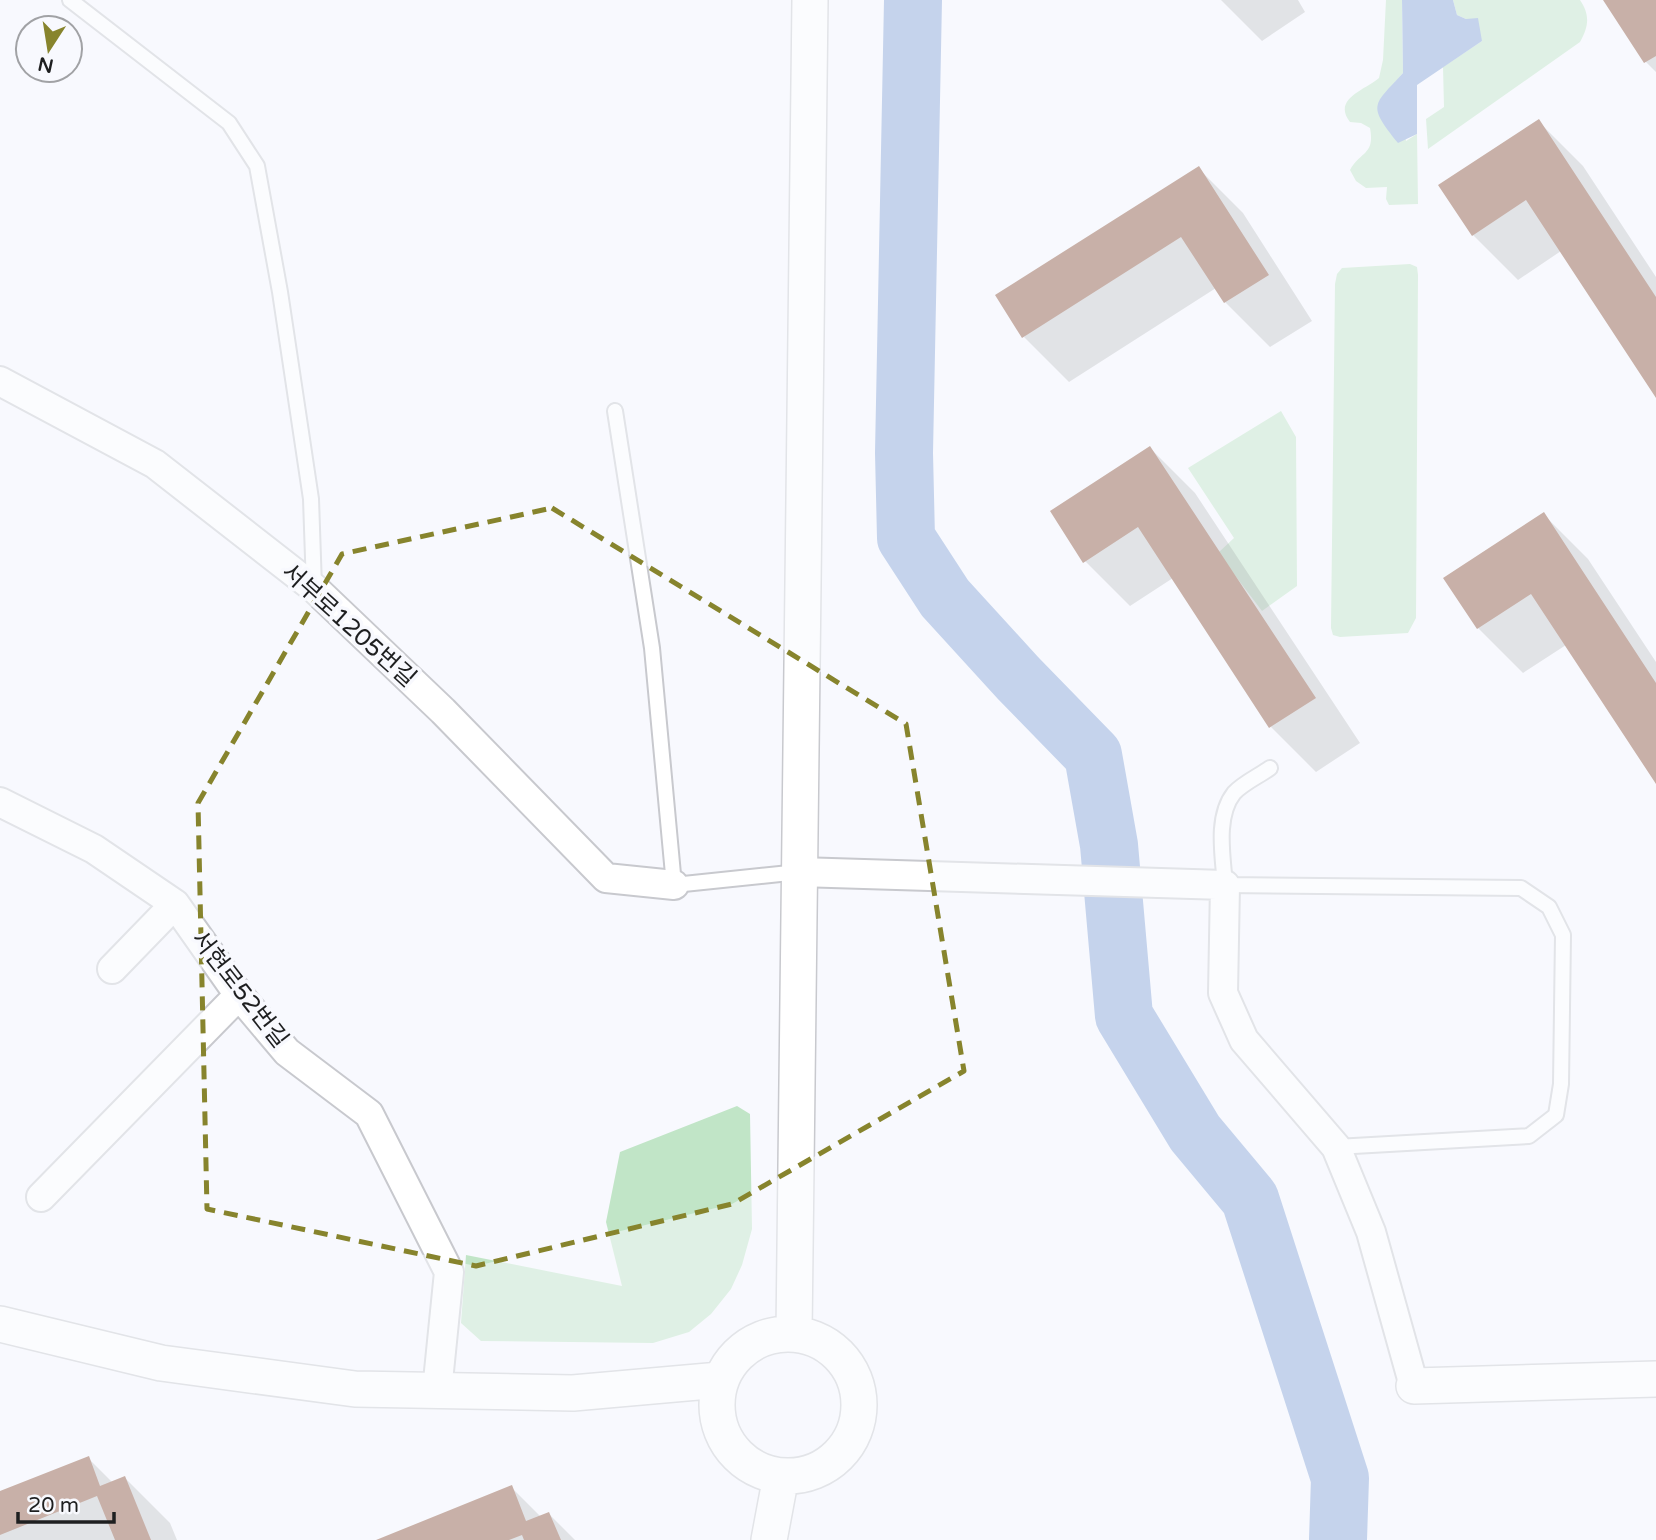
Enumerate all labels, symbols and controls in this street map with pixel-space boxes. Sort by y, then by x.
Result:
north arrow [14,14,84,84]
text: N [36,52,55,77]
street label: 서부로1205번길 [276,557,422,693]
street label: 서현로52번길 [185,925,294,1054]
scale bar [18,1480,114,1524]
text: 20 m [28,1493,79,1518]

